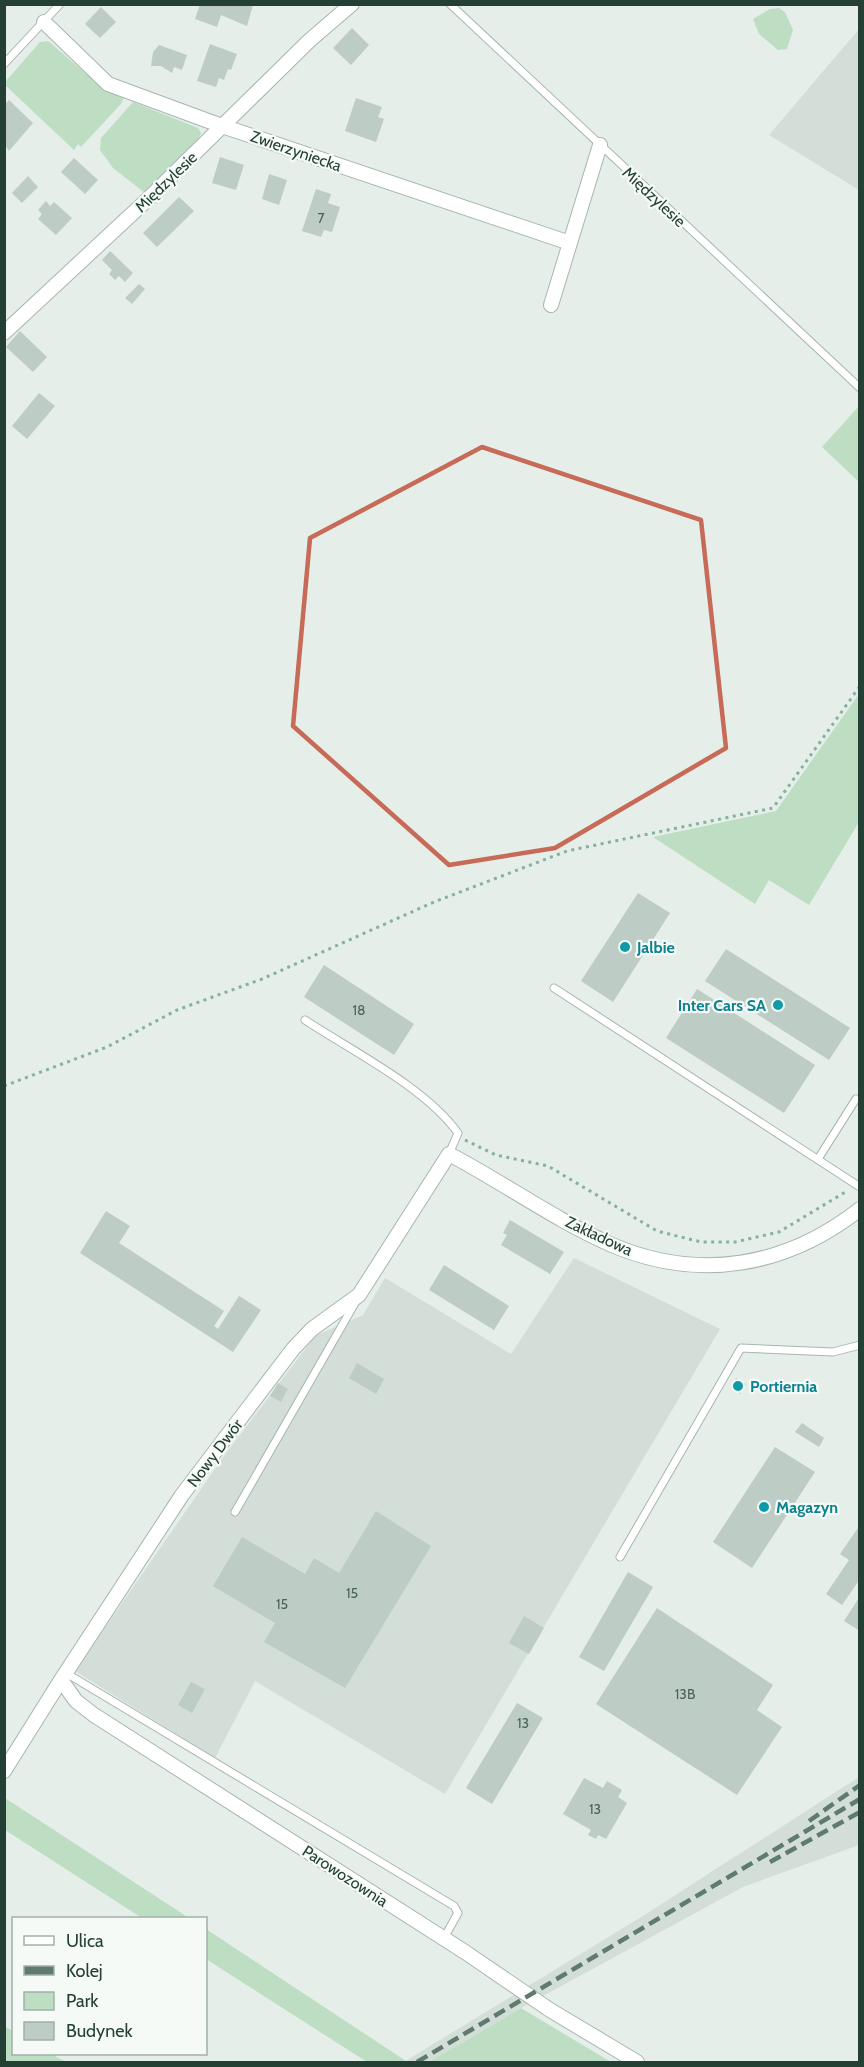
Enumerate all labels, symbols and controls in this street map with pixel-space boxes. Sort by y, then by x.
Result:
street label: Zwierzyniecka [248,127,344,176]
street label: Międzylesie [131,148,201,216]
street label: Międzylesie [619,163,689,231]
house number: 7 [317,209,325,227]
place label: Jalbie [636,938,675,957]
marker: Jalbie [618,940,632,954]
place label: Inter Cars SA [678,996,766,1015]
marker: Inter Cars SA [771,998,785,1012]
house number: 18 [352,1001,366,1019]
street label: Zakładowa [562,1212,636,1260]
place label: Portiernia [750,1377,817,1396]
marker: Portiernia [731,1379,745,1393]
street label: Nowy Dwór [183,1415,247,1491]
place label: Magazyn [776,1498,838,1517]
marker: Magazyn [757,1500,771,1514]
house number: 15 [346,1584,358,1602]
house number: 15 [276,1595,288,1613]
house number: 13B [675,1685,695,1703]
house number: 13 [517,1714,529,1732]
house number: 13 [589,1800,601,1818]
street label: Parowozownia [299,1841,392,1911]
legend [12,1917,207,2055]
text: Ulica [66,1930,104,1952]
text: Kolej [66,1960,103,1982]
text: Park [66,1990,99,2012]
text: Budynek [66,2020,133,2042]

